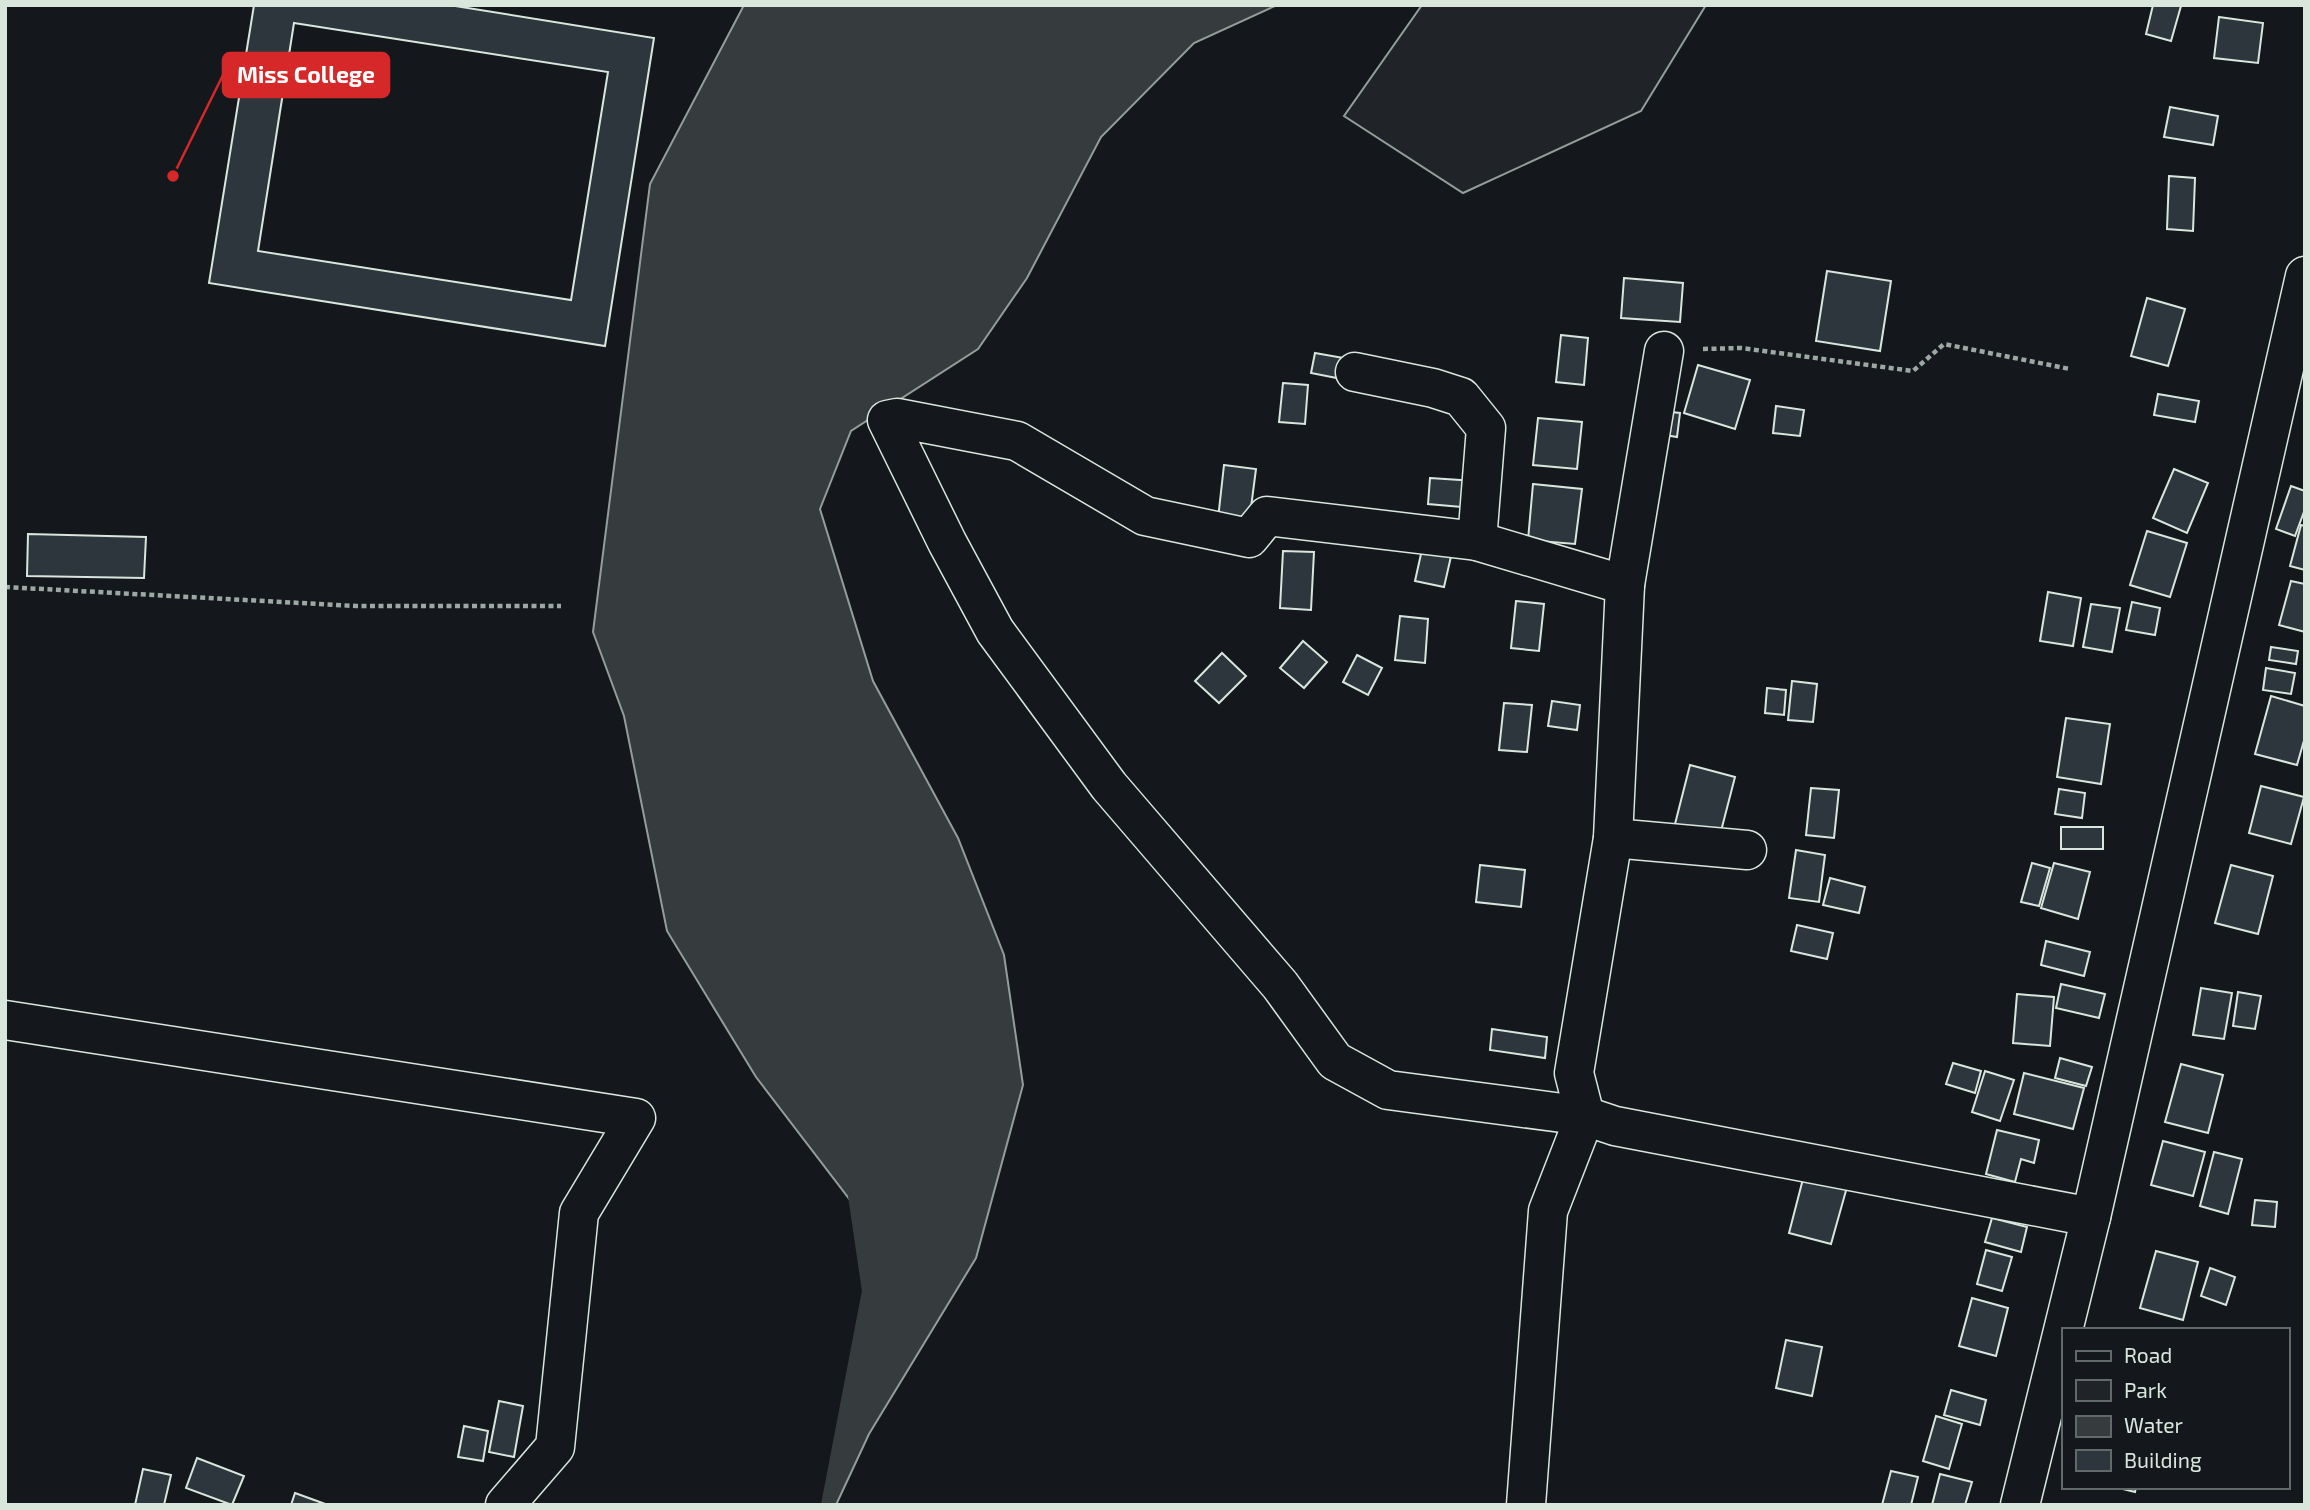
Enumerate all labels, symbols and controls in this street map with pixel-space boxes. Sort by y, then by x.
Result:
callout: Miss College [223,53,389,97]
text: Miss College [237,60,375,88]
legend [2062,1328,2289,1489]
text: Road [2124,1342,2172,1367]
text: Park [2124,1377,2167,1402]
text: Water [2124,1412,2183,1437]
text: Building [2124,1447,2202,1472]

